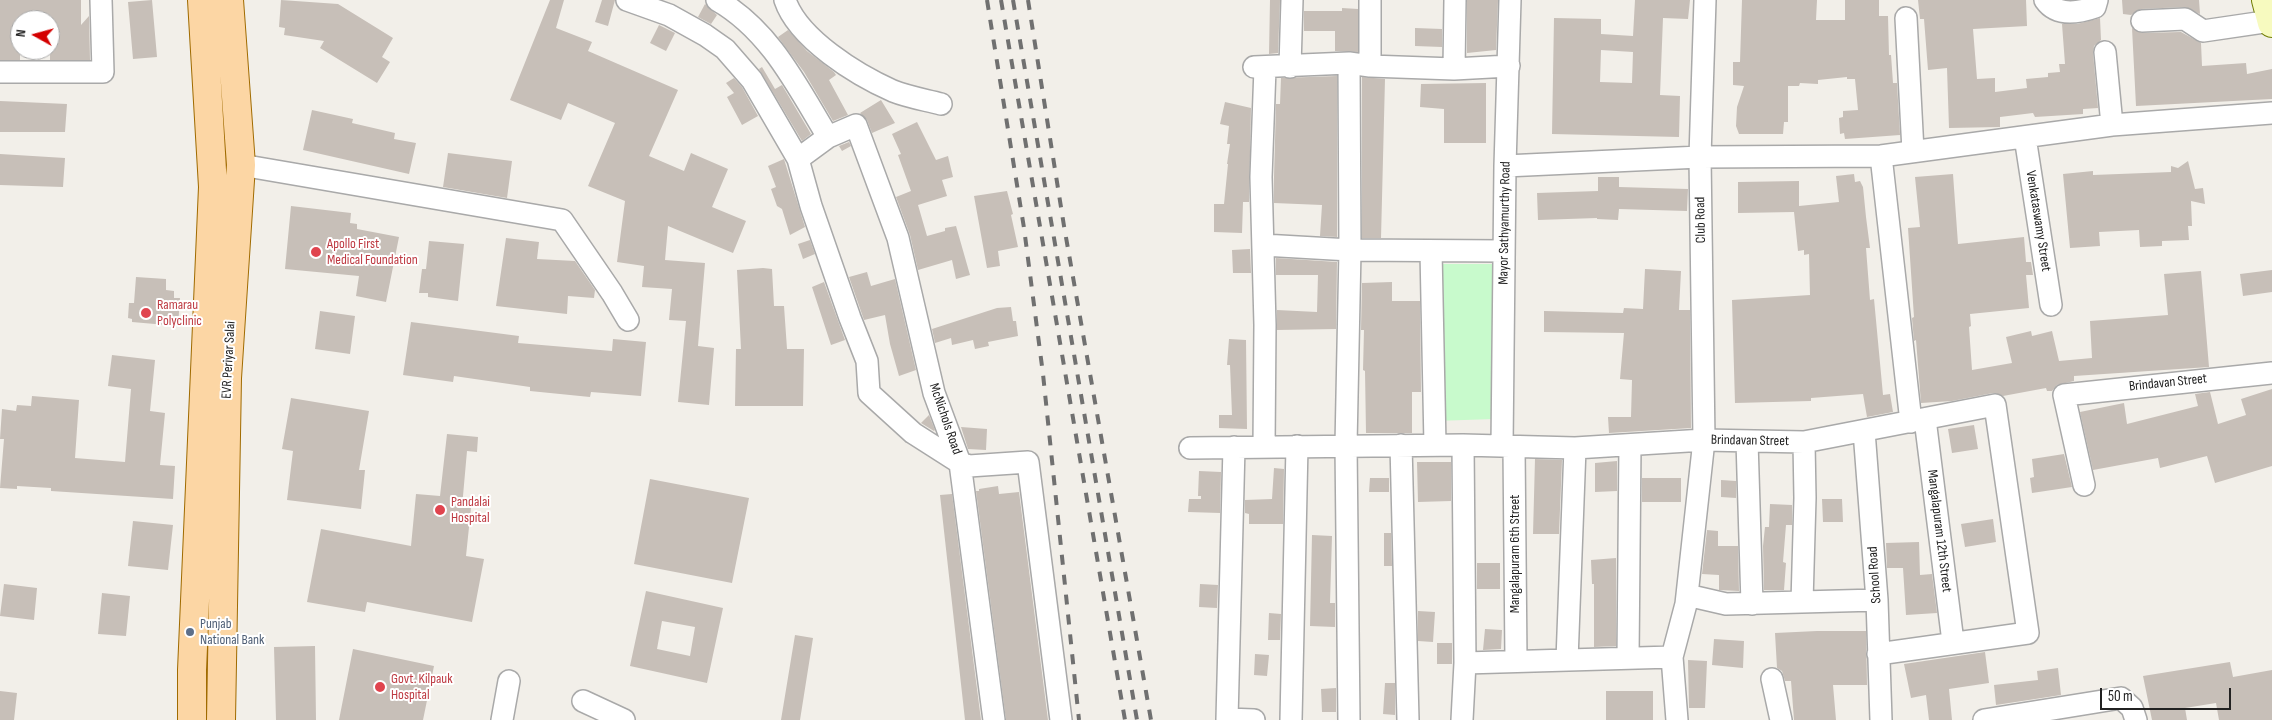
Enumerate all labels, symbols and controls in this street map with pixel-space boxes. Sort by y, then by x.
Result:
north arrow [10,10,60,60]
text: N [12,28,29,38]
street label: Mayor Sathyamurthy Road [1496,161,1514,285]
street label: Venkataswamy Street [2022,169,2054,273]
street label: Club Road [1692,197,1710,243]
place label: Apollo First Medical Foundation [327,236,418,268]
marker: Apollo First Medical Foundation [309,245,323,259]
place label: Ramarau Polyclinic [157,297,202,330]
marker: Ramarau Polyclinic [139,306,153,320]
street label: EVR Periyar Salai [219,321,239,399]
street label: Brindavan Street [2128,371,2208,395]
street label: McNichols Road [925,381,965,457]
street label: Brindavan Street [1711,432,1789,450]
street label: Mangalapuram 12th Street [1923,469,1955,593]
place label: Pandalai Hospital [451,494,490,526]
street label: Mangalapuram 6th Street [1507,495,1523,613]
marker: Pandalai Hospital [433,503,447,517]
street label: School Road [1865,546,1885,604]
place label: Punjab National Bank [200,616,264,648]
marker: Punjab National Bank [184,626,196,638]
place label: Govt. Kilpauk Hospital [391,671,453,704]
scale bar [2102,678,2233,710]
marker: Govt. Kilpauk Hospital [373,680,387,694]
text: 50 m [2108,687,2133,706]

